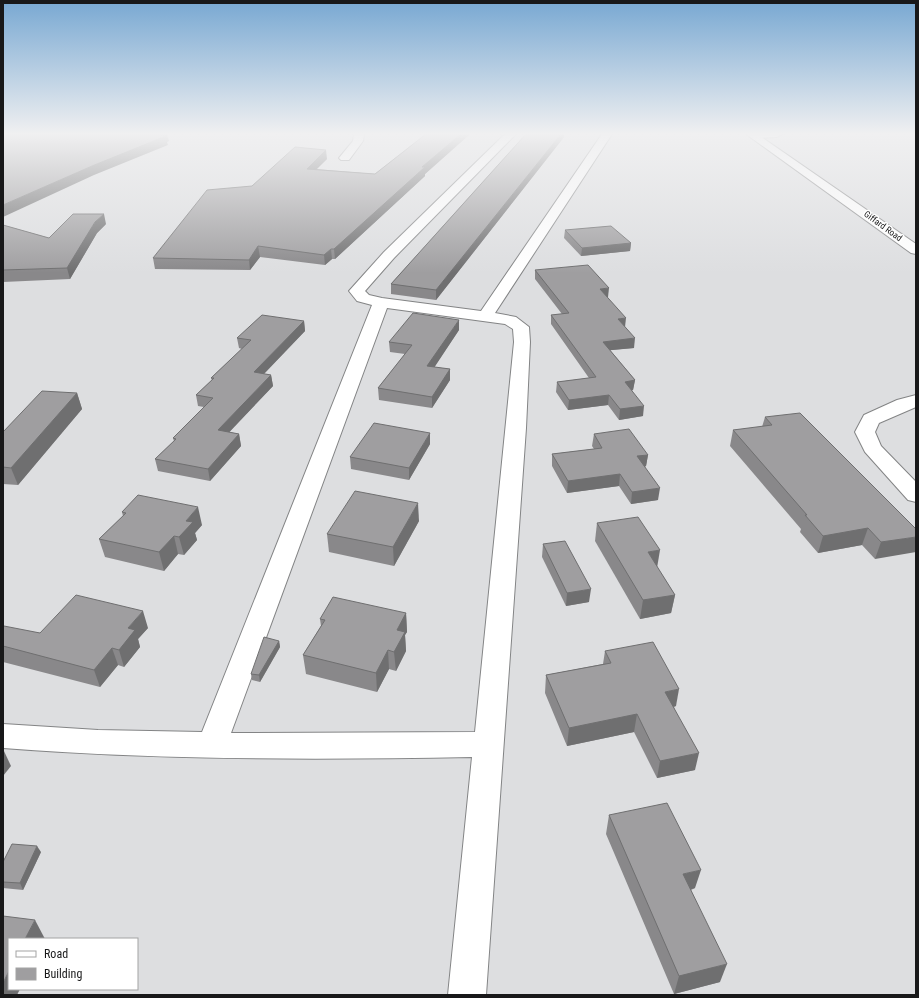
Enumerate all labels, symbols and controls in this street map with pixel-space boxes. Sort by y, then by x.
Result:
street label: Giffard Road [862,209,904,243]
legend [8,938,138,990]
text: Road [44,947,68,961]
text: Building [44,967,82,981]

